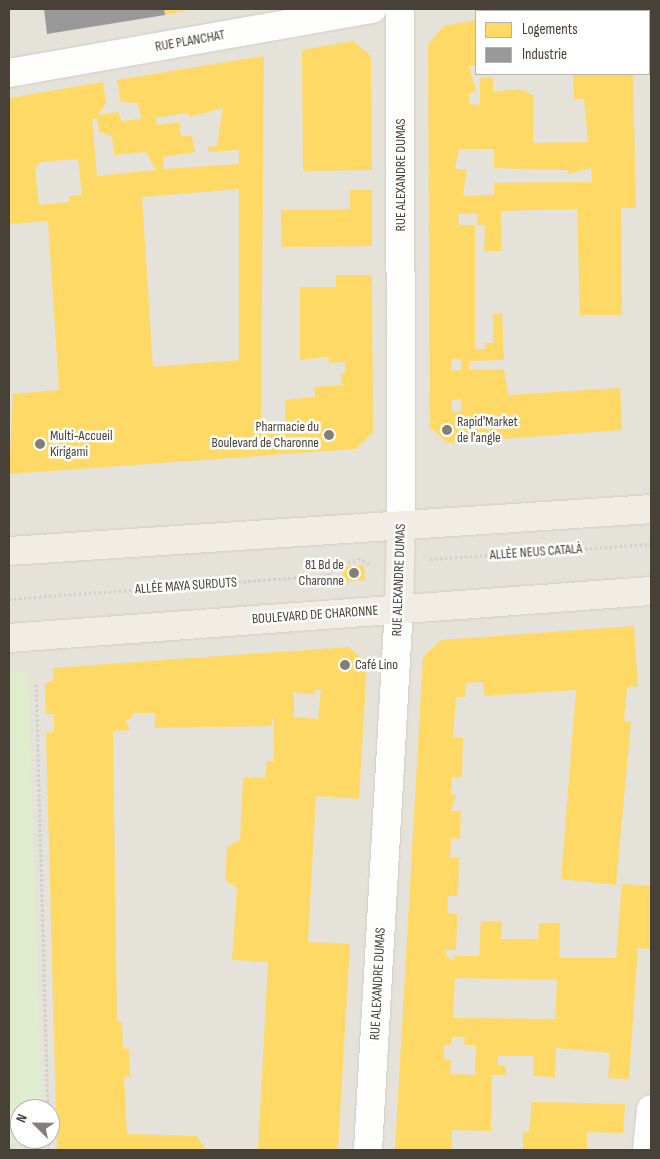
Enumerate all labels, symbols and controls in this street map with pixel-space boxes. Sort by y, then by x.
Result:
legend [475,10,650,75]
text: Logements [522,20,578,39]
street label: RUE PLANCHAT [154,27,226,55]
text: Industrie [522,45,567,64]
street label: RUE ALEXANDRE DUMAS [393,119,409,231]
place label: Rapid'Market de l'angle [457,414,518,447]
place label: Pharmacie du Boulevard de Charonne [211,419,319,452]
marker: Rapid'Market de l'angle [441,424,453,436]
place label: Multi-Accueil Kirigami [50,428,113,461]
marker: Pharmacie du Boulevard de Charonne [323,429,335,441]
marker: Multi-Accueil Kirigami [34,438,46,450]
street label: RUE ALEXANDRE DUMAS [389,523,409,637]
street label: ALLÉE NEUS CATALÀ [489,540,583,564]
place label: 81 Bd de Charonne [299,557,344,590]
marker: 81 Bd de Charonne [348,567,360,579]
street label: ALLÉE MAYA SURDUTS [135,574,237,598]
street label: BOULEVARD DE CHARONNE [251,602,379,628]
place label: Café Lino [355,657,398,673]
marker: Café Lino [339,659,351,671]
street label: RUE ALEXANDRE DUMAS [367,927,389,1041]
north arrow [10,1099,60,1149]
text: N [12,1112,31,1125]

